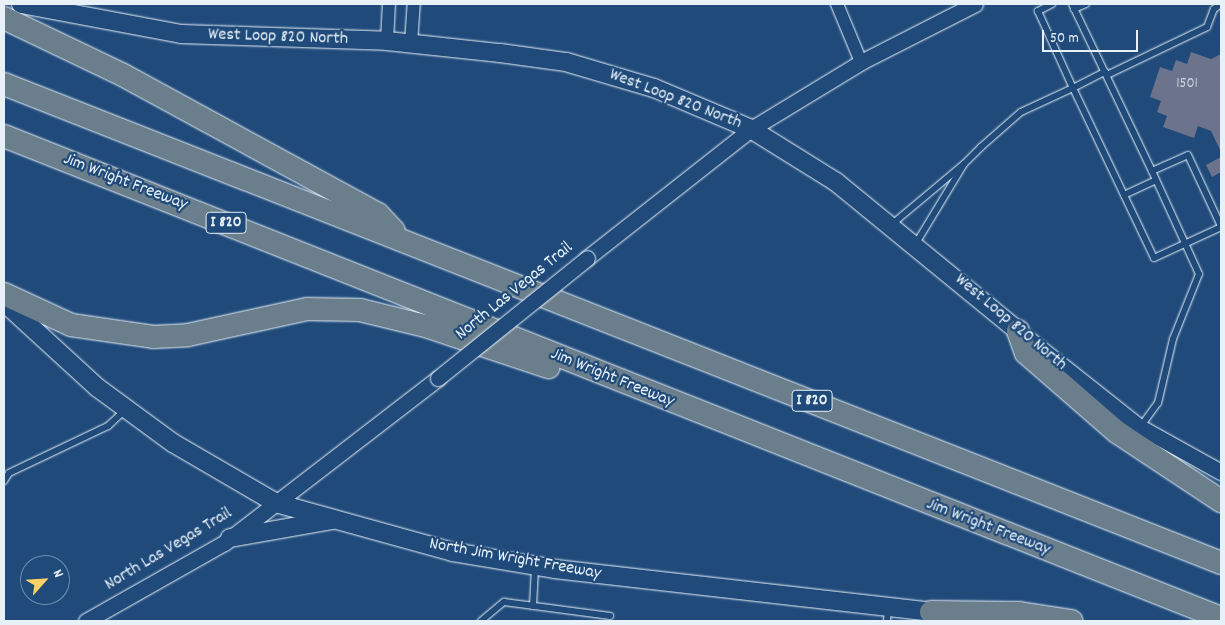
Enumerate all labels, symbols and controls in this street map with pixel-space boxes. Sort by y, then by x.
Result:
scale bar [1045,20,1141,52]
street label: West Loop 820 North [208,25,348,51]
text: 50 m [1050,28,1079,50]
street label: West Loop 820 North [606,65,744,135]
house number: 1501 [1176,76,1198,94]
street label: Jim Wright Freeway [60,149,190,217]
road number: I 820 [205,210,247,237]
street label: North Las Vegas Trail [452,238,578,346]
street label: West Loop 820 North [949,270,1071,376]
street label: Jim Wright Freeway [547,344,677,414]
road number: I 820 [791,388,833,414]
street label: Jim Wright Freeway [923,494,1053,562]
street label: North Las Vegas Trail [101,504,237,596]
street label: North Jim Wright Freeway [427,534,603,586]
north arrow [20,555,70,605]
text: N [47,566,68,581]

